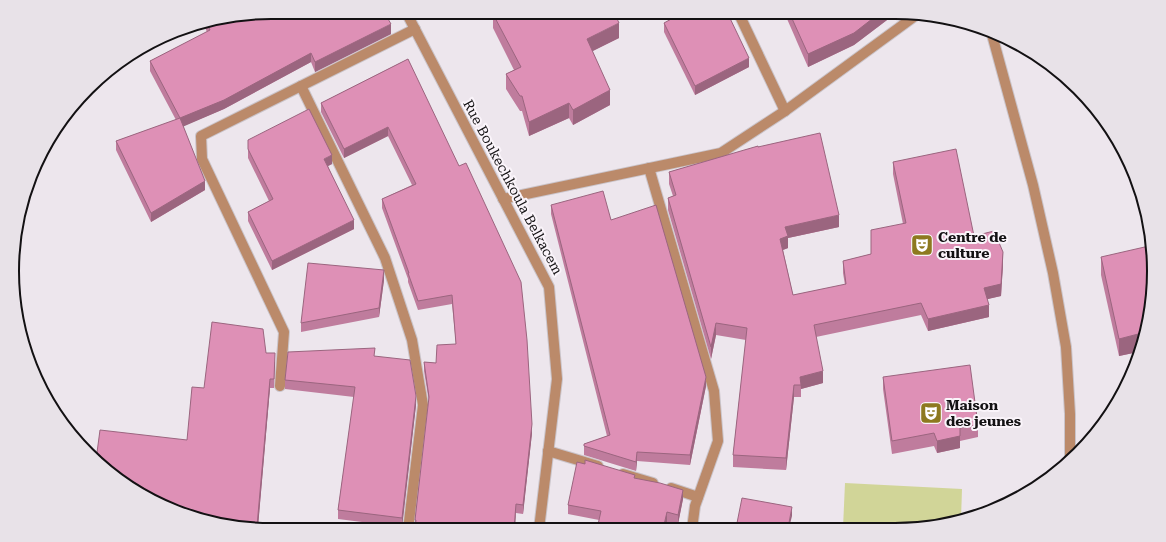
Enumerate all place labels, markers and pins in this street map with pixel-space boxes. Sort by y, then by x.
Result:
place label: Centre de culture [938,229,1007,261]
theatre icon: Centre de culture [909,232,935,258]
place label: Maison des jeunes [946,397,1021,429]
theatre icon: Maison des jeunes [918,400,944,426]

